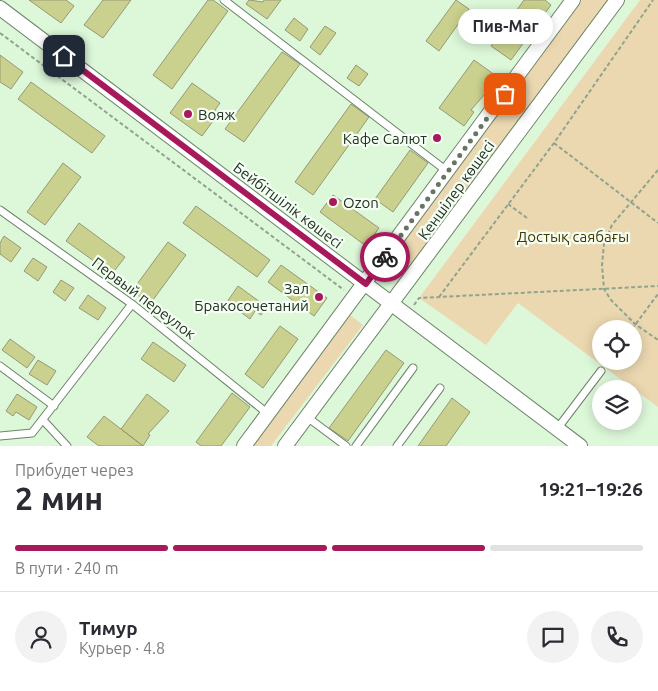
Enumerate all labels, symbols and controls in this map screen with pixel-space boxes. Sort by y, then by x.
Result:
callout: Пив-Маг [458,9,552,44]
text: Пив-Маг [473,17,538,35]
pin [43,35,85,77]
icon: home [50,42,78,70]
pin [484,73,526,115]
icon: bag [491,80,519,108]
place label: Вояж [198,106,236,123]
marker: Вояж [182,108,194,120]
place label: Кафе Салют [343,130,427,147]
marker: Кафе Салют [431,132,443,144]
street label: Кеншілер көшесі [414,137,498,243]
street label: Бейбітшілік көшесі [230,158,346,252]
place label: Ozon [343,194,379,211]
marker: Ozon [327,196,339,208]
park label: Достық саябағы [517,228,629,245]
courier [360,232,410,282]
icon: bike [371,243,399,271]
street label: Первый переулок [89,253,199,343]
place label: Зал Бракосочетаний [194,280,309,314]
marker: Зал Бракосочетаний [313,291,325,303]
map controls [592,320,642,430]
button: locate [592,320,642,370]
button: layers [592,380,642,430]
text: Прибудет через [15,461,134,479]
text: 19:21–19:26 [538,478,643,500]
text: 2 мин [15,480,103,516]
text: В пути · 240 m [15,559,118,577]
button: person [15,611,67,663]
button: chat [527,611,579,663]
button: phone [591,611,643,663]
text: Тимур [79,617,138,639]
text: Курьер · 4.8 [79,639,165,657]

